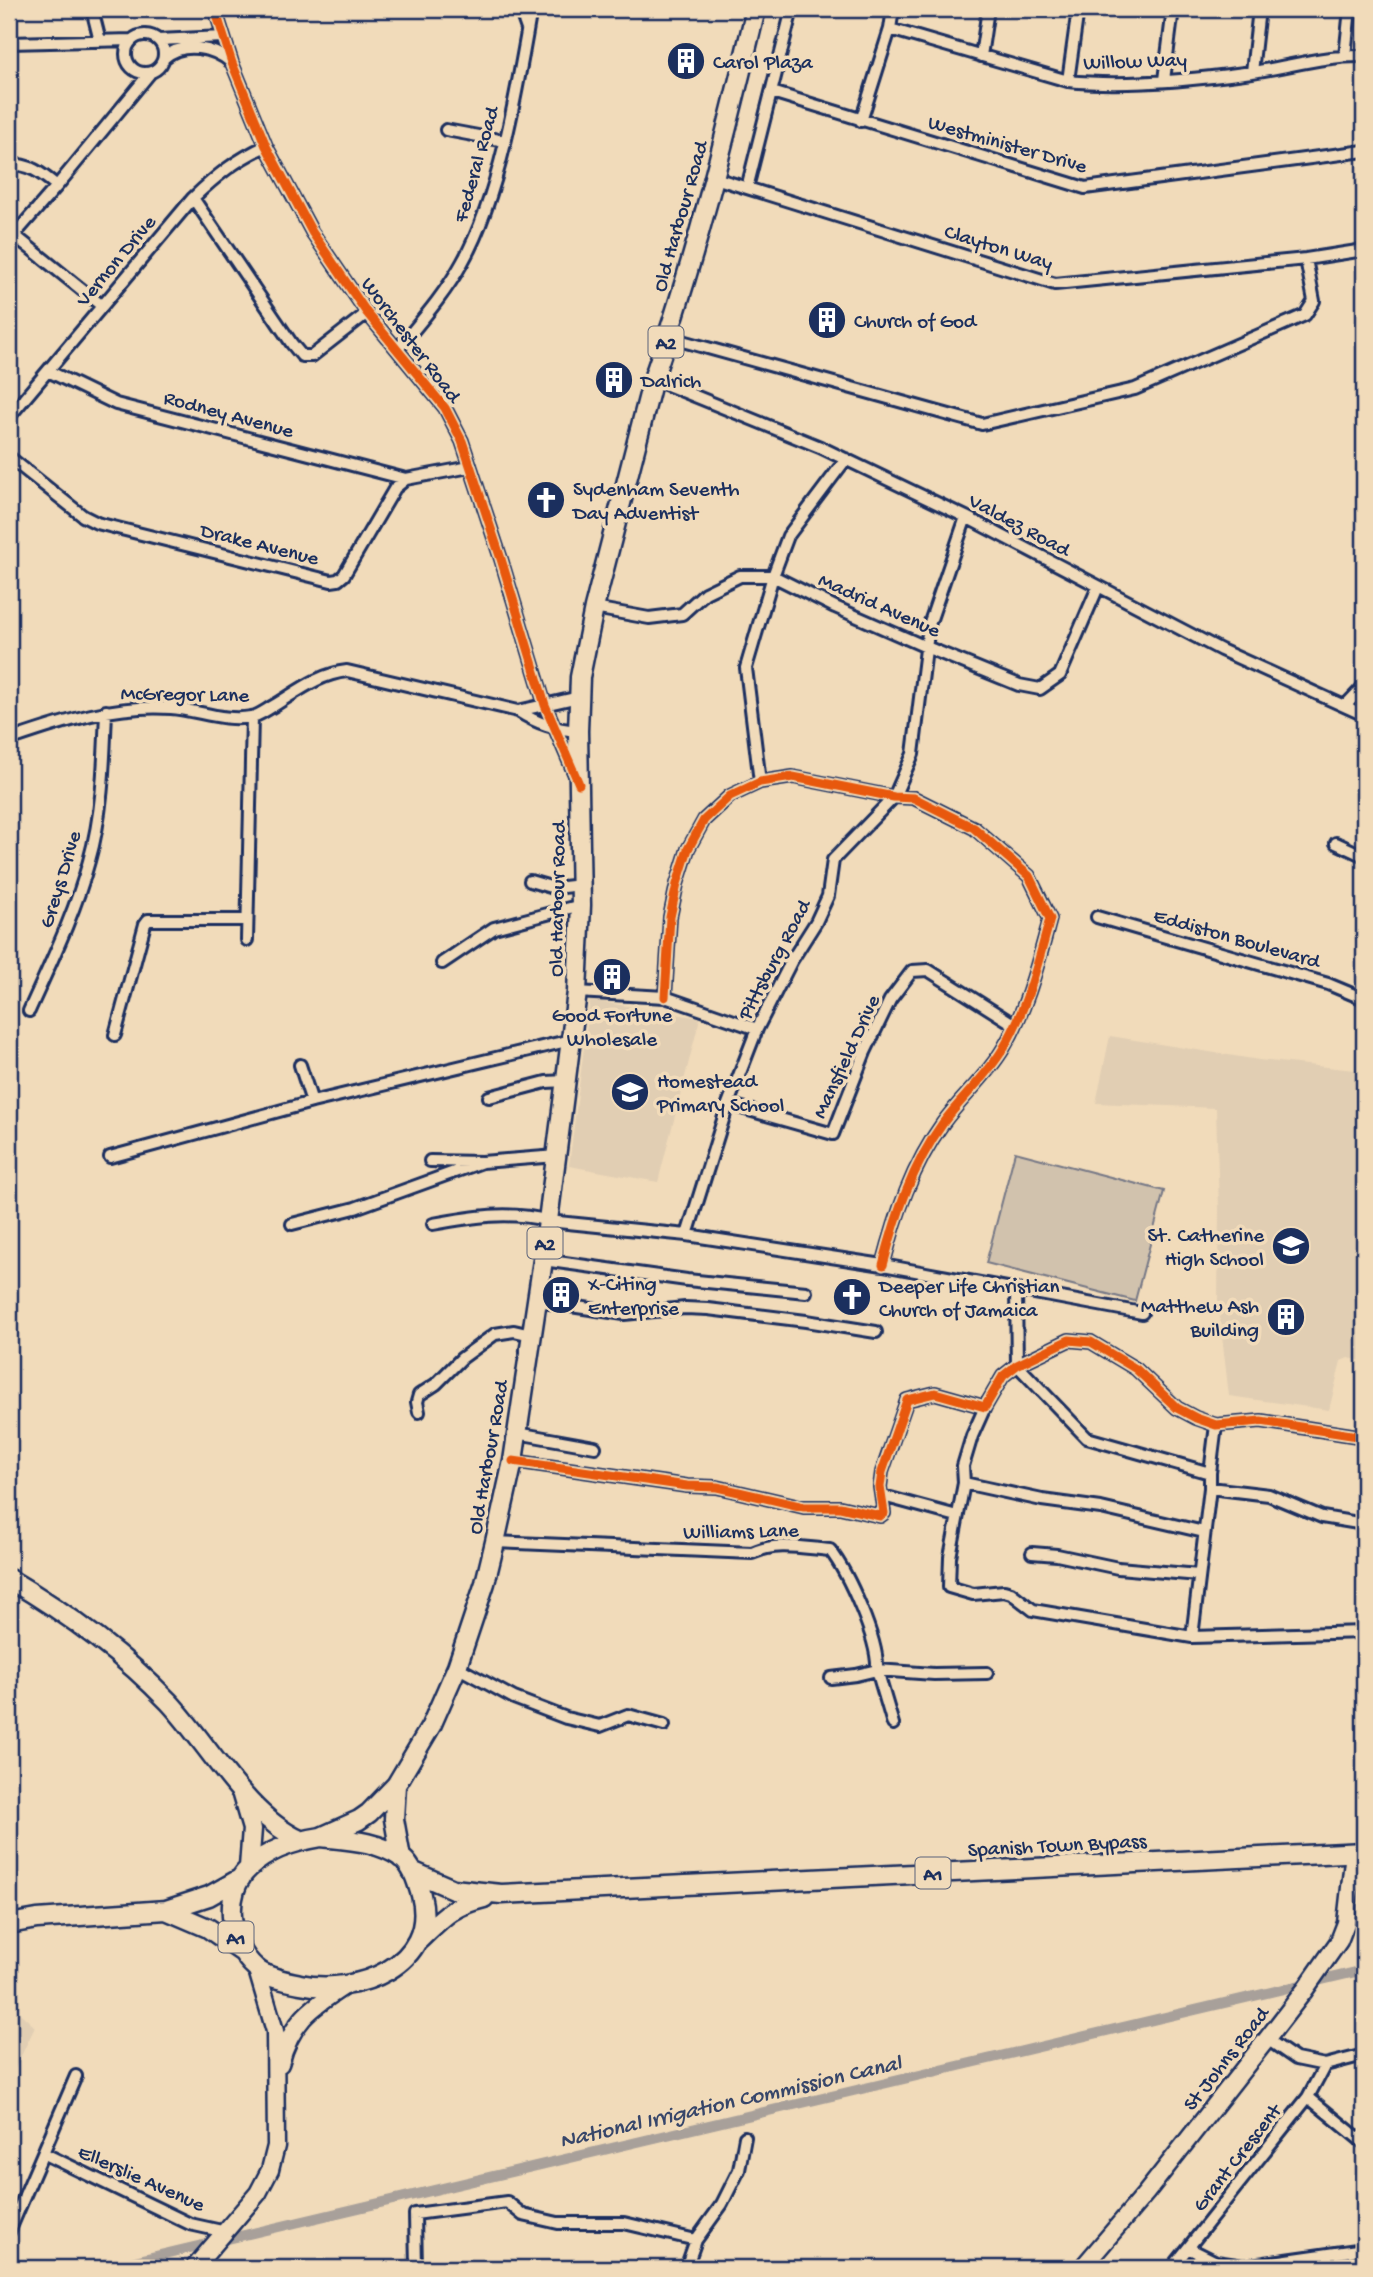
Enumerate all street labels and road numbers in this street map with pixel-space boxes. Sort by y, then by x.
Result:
street label: Willow Way [1083,49,1187,78]
street label: Federal Road [450,103,507,227]
street label: Westminister Drive [925,112,1091,181]
street label: Old Harbour Road [649,137,716,295]
street label: Vernon Drive [72,211,164,314]
street label: Clayton Way [941,221,1055,278]
street label: Worchester Road [354,273,466,410]
road number: A2 [648,326,684,358]
street label: Rodney Avenue [160,387,297,446]
street label: Valdez Road [963,489,1075,565]
street label: Drake Avenue [195,519,322,573]
street label: Madrid Avenue [814,569,945,646]
street label: McGregor Lane [120,683,251,710]
street label: Old Harbour Road [546,819,573,977]
street label: Greys Drive [36,827,89,932]
street label: Pittsburg Road [734,895,819,1026]
street label: Eddiston Boulevard [1150,905,1324,977]
street label: Mansfield Drive [809,991,888,1123]
road number: A2 [528,1228,562,1259]
street label: Old Harbour Road [465,1377,517,1536]
street label: Williams Lane [683,1520,800,1547]
street label: Spanish Town Bypass [967,1830,1148,1865]
road number: A1 [916,1857,950,1888]
road number: A1 [218,1922,254,1952]
street label: St Johns Road [1179,2002,1277,2117]
street label: Grant Crescent [1189,2098,1290,2218]
street label: Ellerslie Avenue [73,2141,209,2220]

